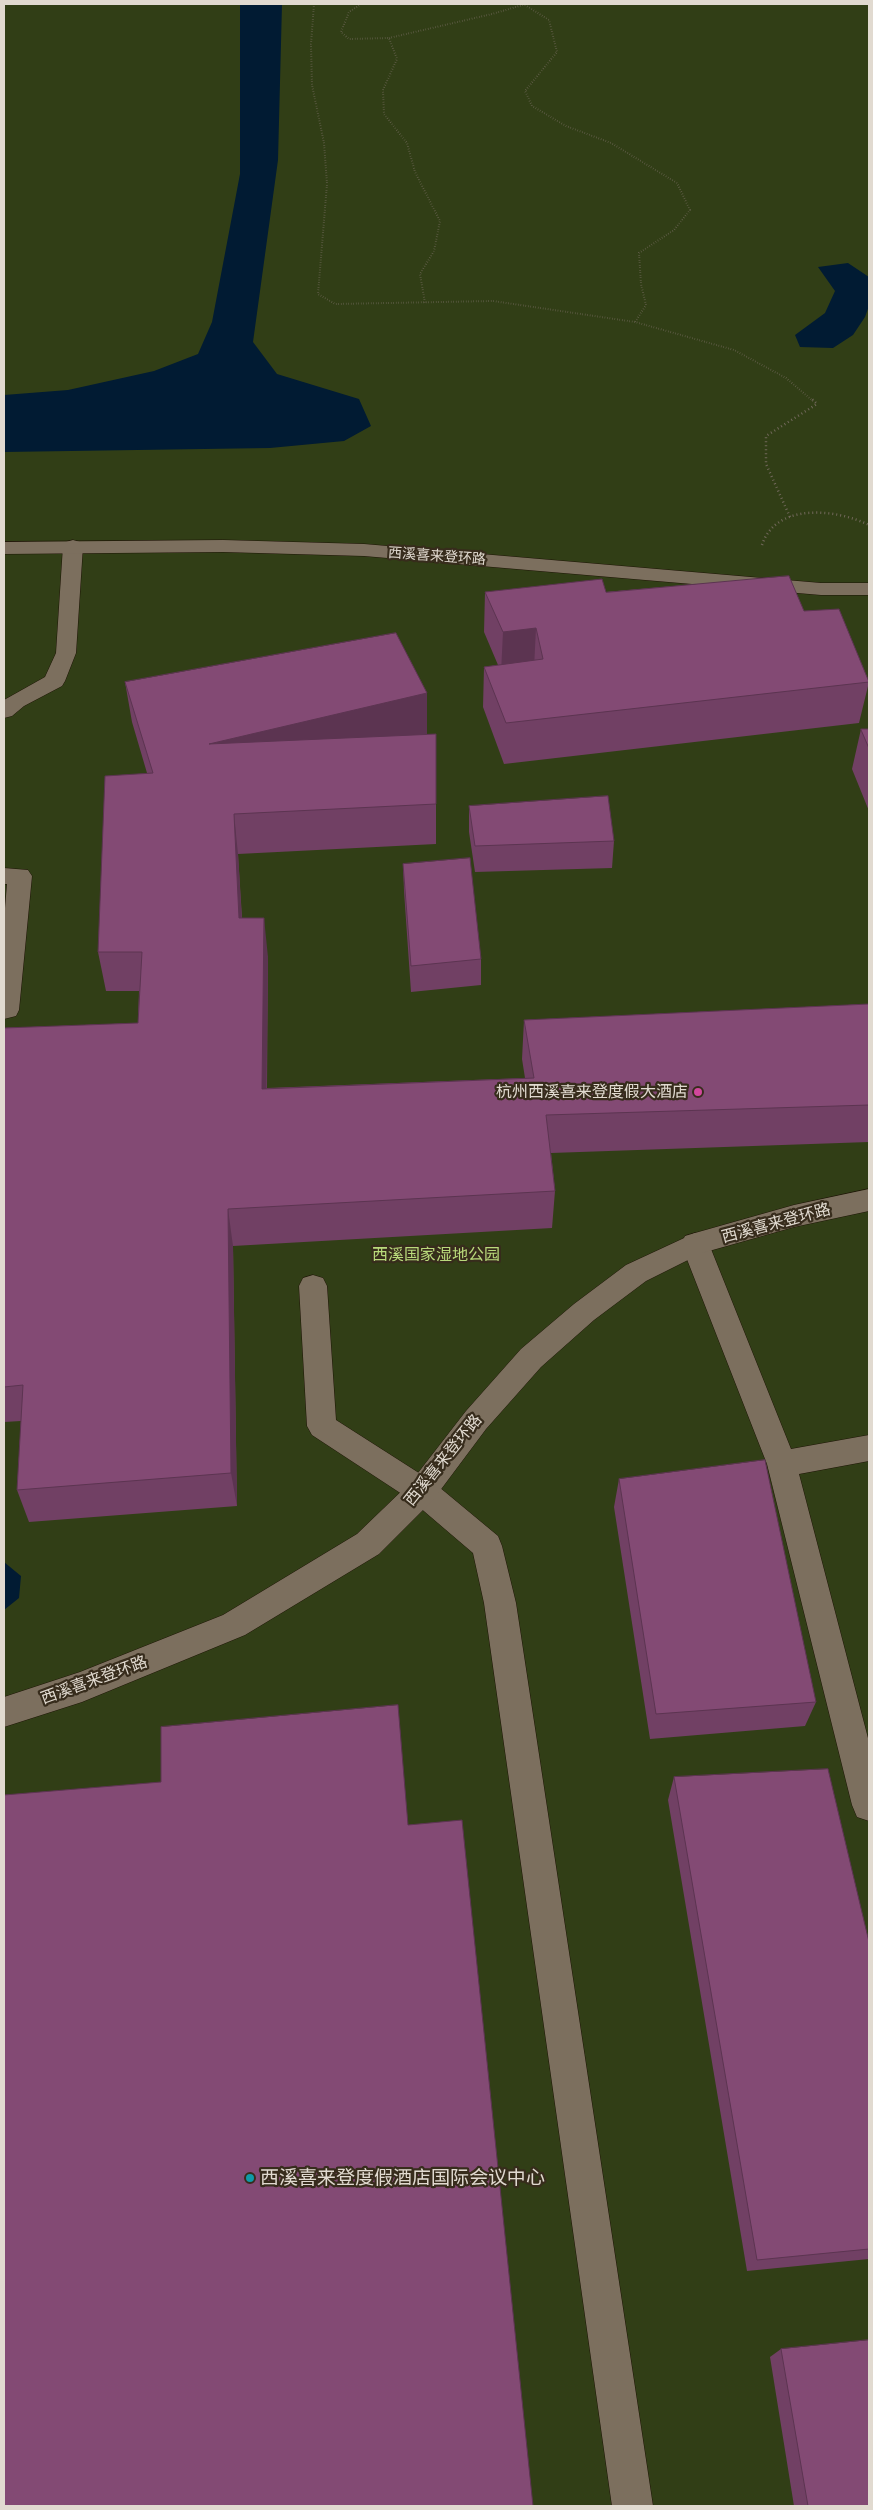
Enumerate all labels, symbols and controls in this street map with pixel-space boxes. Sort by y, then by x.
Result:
street label: 西溪喜来登环路 [388,544,486,568]
place label: 杭州西溪喜来登度假大酒店 [496,1082,688,1102]
marker: 杭州西溪喜来登度假大酒店 [692,1086,704,1098]
street label: 西溪喜来登环路 [719,1199,833,1247]
park label: 西溪国家湿地公园 [372,1245,500,1265]
street label: 西溪喜来登环路 [400,1410,486,1510]
street label: 西溪喜来登环路 [38,1652,150,1708]
place label: 西溪喜来登度假酒店国际会议中心 [260,2167,545,2189]
marker: 西溪喜来登度假酒店国际会议中心 [244,2172,256,2184]

